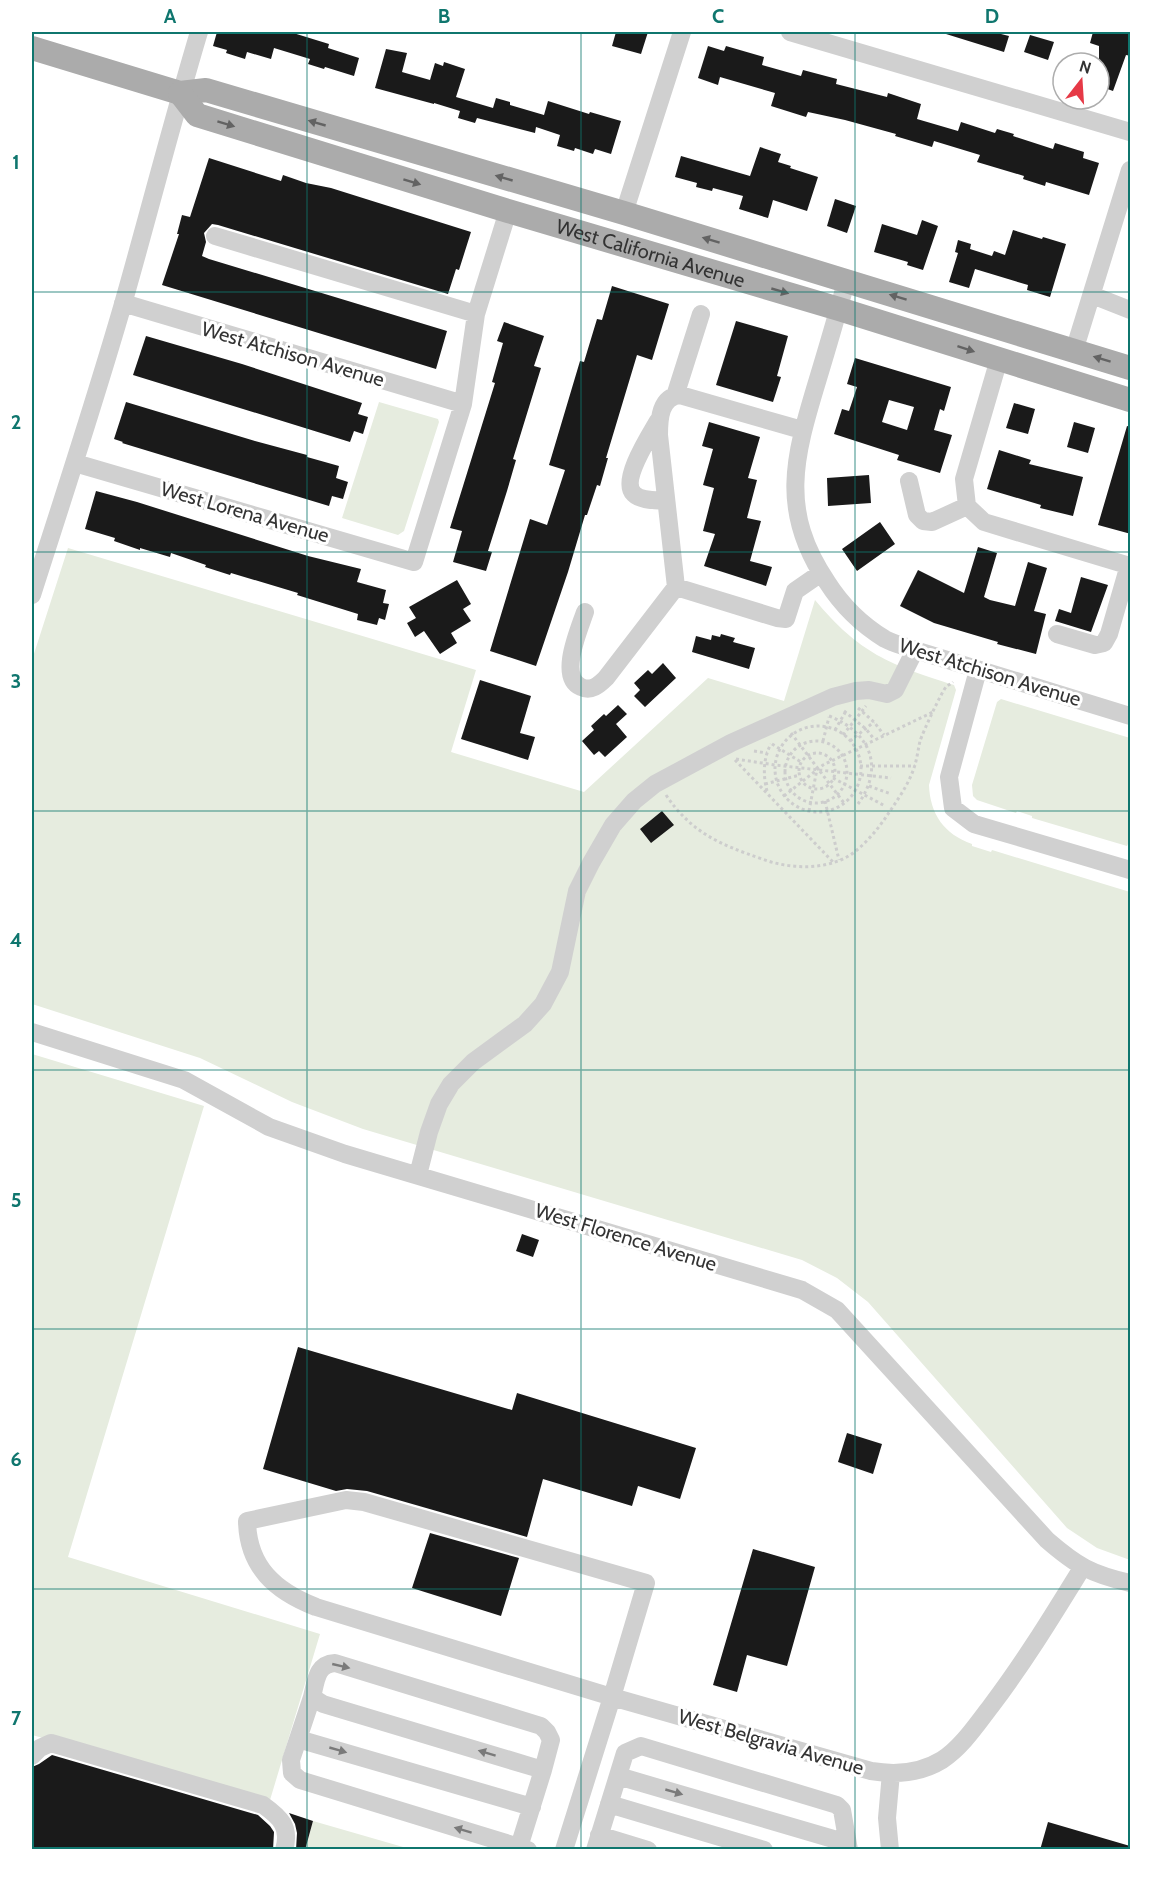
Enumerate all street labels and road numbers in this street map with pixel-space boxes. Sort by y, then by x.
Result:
street label: West California Avenue [553,214,748,292]
street label: West Atchison Avenue [199,316,387,392]
street label: West Lorena Avenue [158,477,332,547]
street label: West Atchison Avenue [896,633,1084,711]
street label: West Florence Avenue [532,1198,720,1276]
street label: West Belgravia Avenue [676,1704,866,1780]

